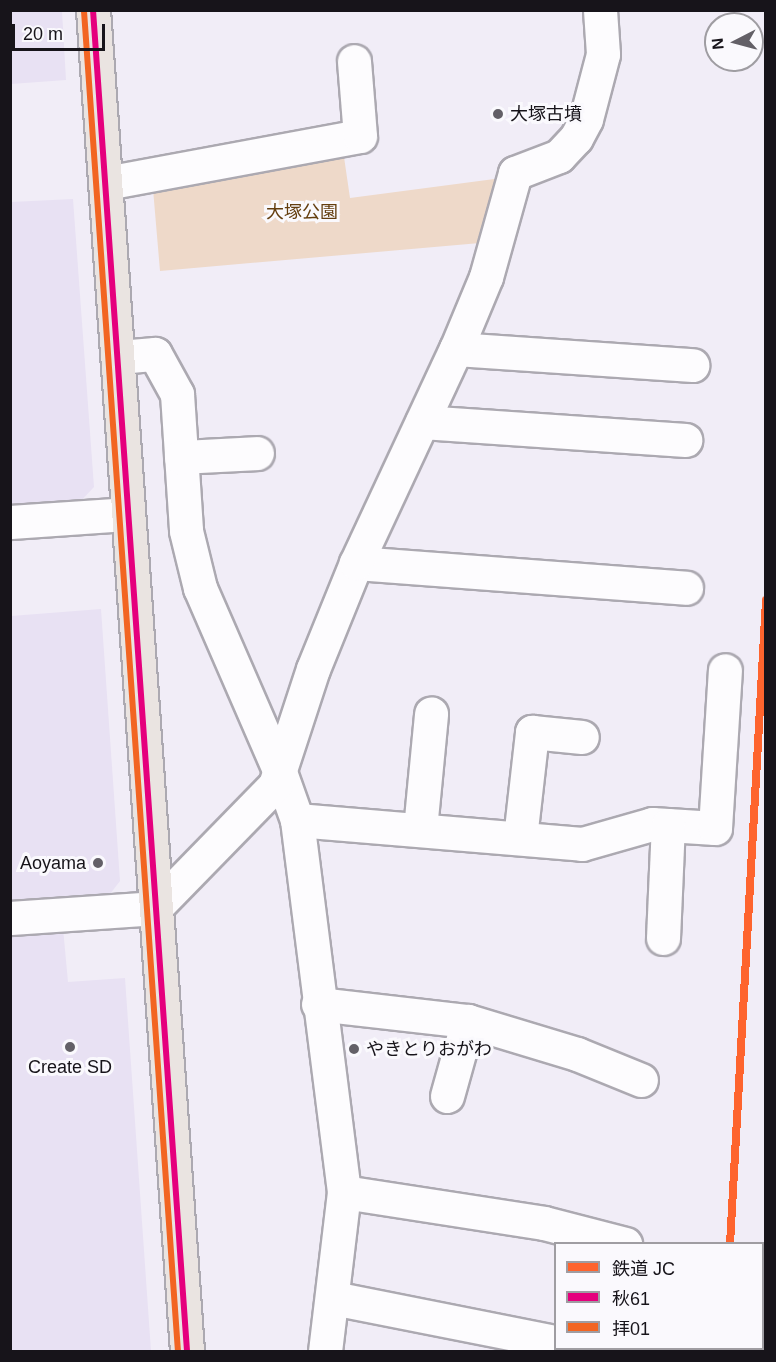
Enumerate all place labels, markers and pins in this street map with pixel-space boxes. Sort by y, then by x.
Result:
place label: 大塚古墳 [510,103,582,125]
marker: 大塚古墳 [491,107,505,121]
place label: Aoyama [20,852,86,874]
marker: Aoyama [91,856,105,870]
place label: やきとりおがわ [366,1038,492,1060]
marker: Create SD [63,1040,77,1054]
marker: やきとりおがわ [347,1042,361,1056]
place label: Create SD [28,1056,112,1078]

